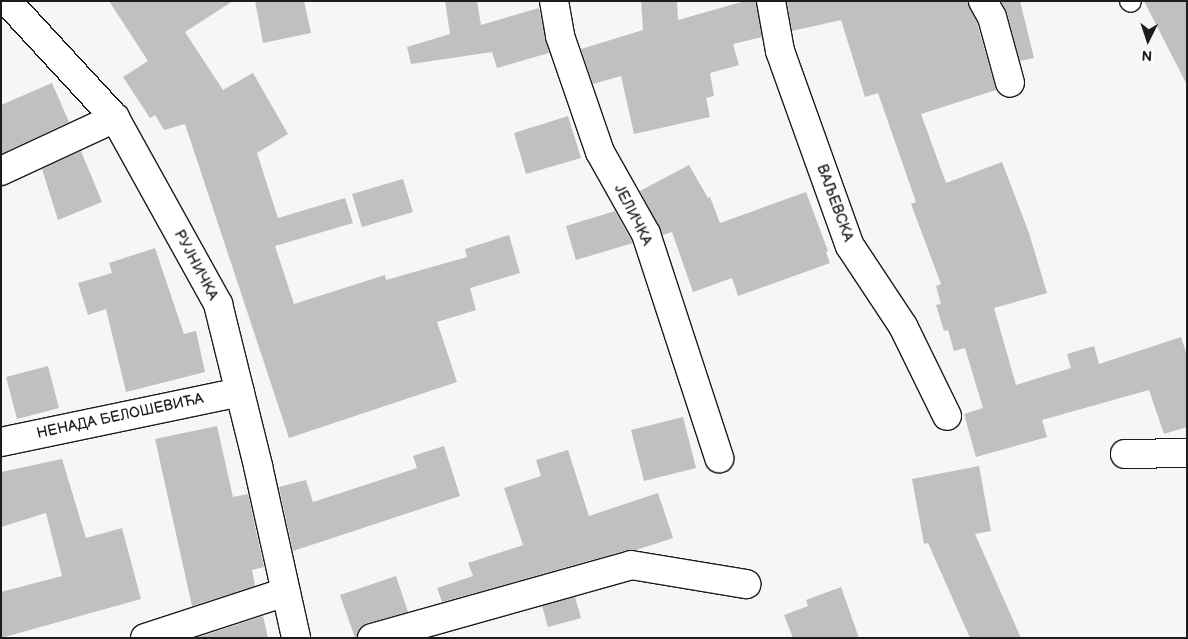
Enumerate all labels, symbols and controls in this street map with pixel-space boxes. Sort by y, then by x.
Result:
north arrow [1123,15,1173,65]
text: N [1141,47,1153,64]
street label: ВАЉЕВСКА [813,162,857,244]
street label: ЈЕЛИЧКА [610,181,656,249]
street label: РУЈНИЧКА [170,227,222,303]
street label: НЕНАДА БЕЛОШЕВИЋА [35,390,205,442]

